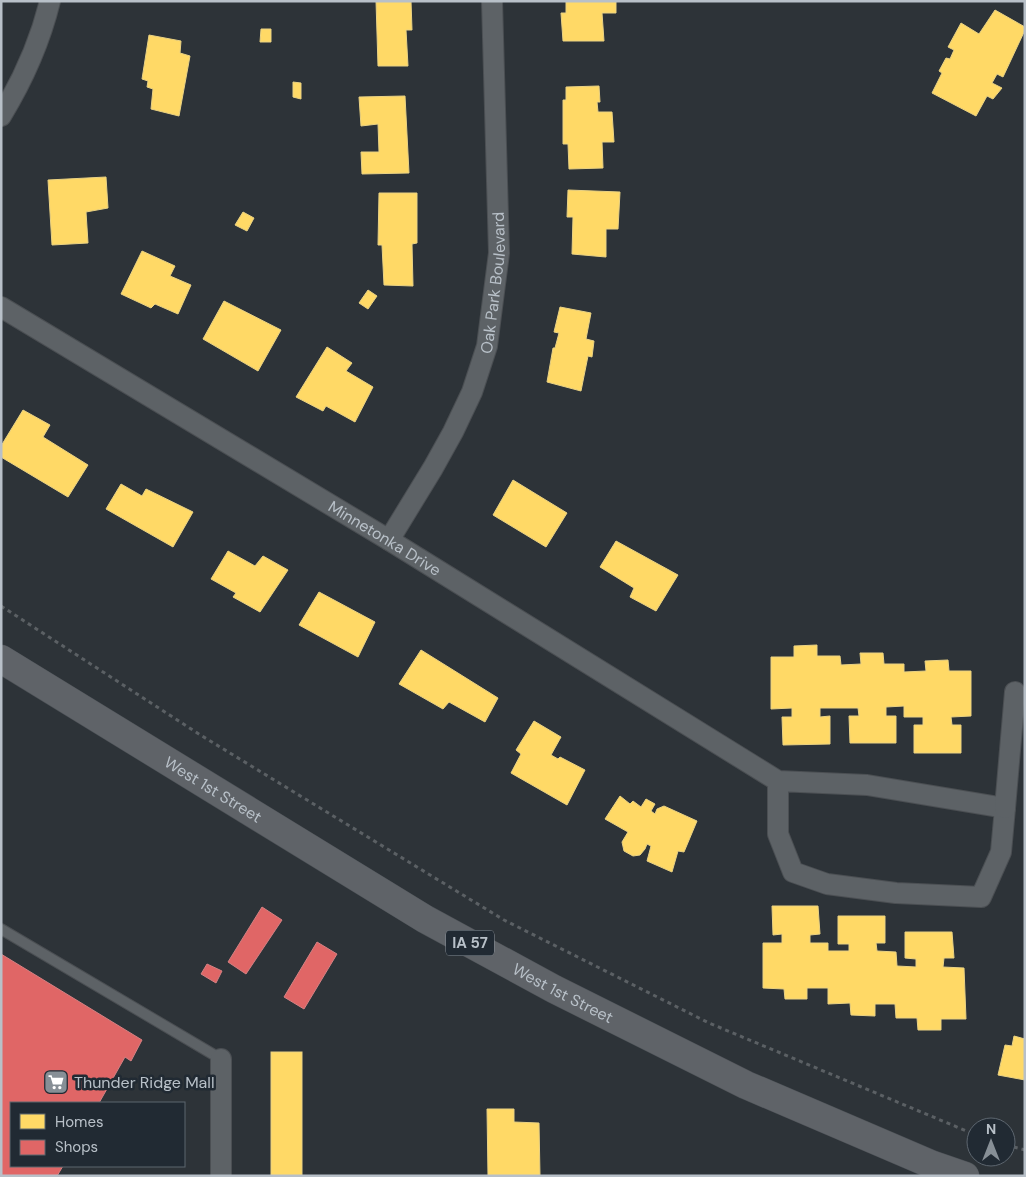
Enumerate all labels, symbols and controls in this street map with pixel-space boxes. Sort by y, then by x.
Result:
street label: Oak Park Boulevard [475,211,510,357]
street label: Minnetonka Drive [324,496,445,581]
street label: West 1st Street [160,752,266,827]
road number: IA 57 [446,930,494,956]
street label: West 1st Street [509,959,617,1028]
supermarket icon: Thunder Ridge Mall [43,1069,69,1095]
place label: Thunder Ridge Mall [74,1072,214,1093]
legend [10,1102,185,1167]
text: Homes [55,1112,104,1132]
north arrow [966,1117,1016,1167]
text: N [986,1120,996,1138]
text: Shops [55,1137,98,1157]

